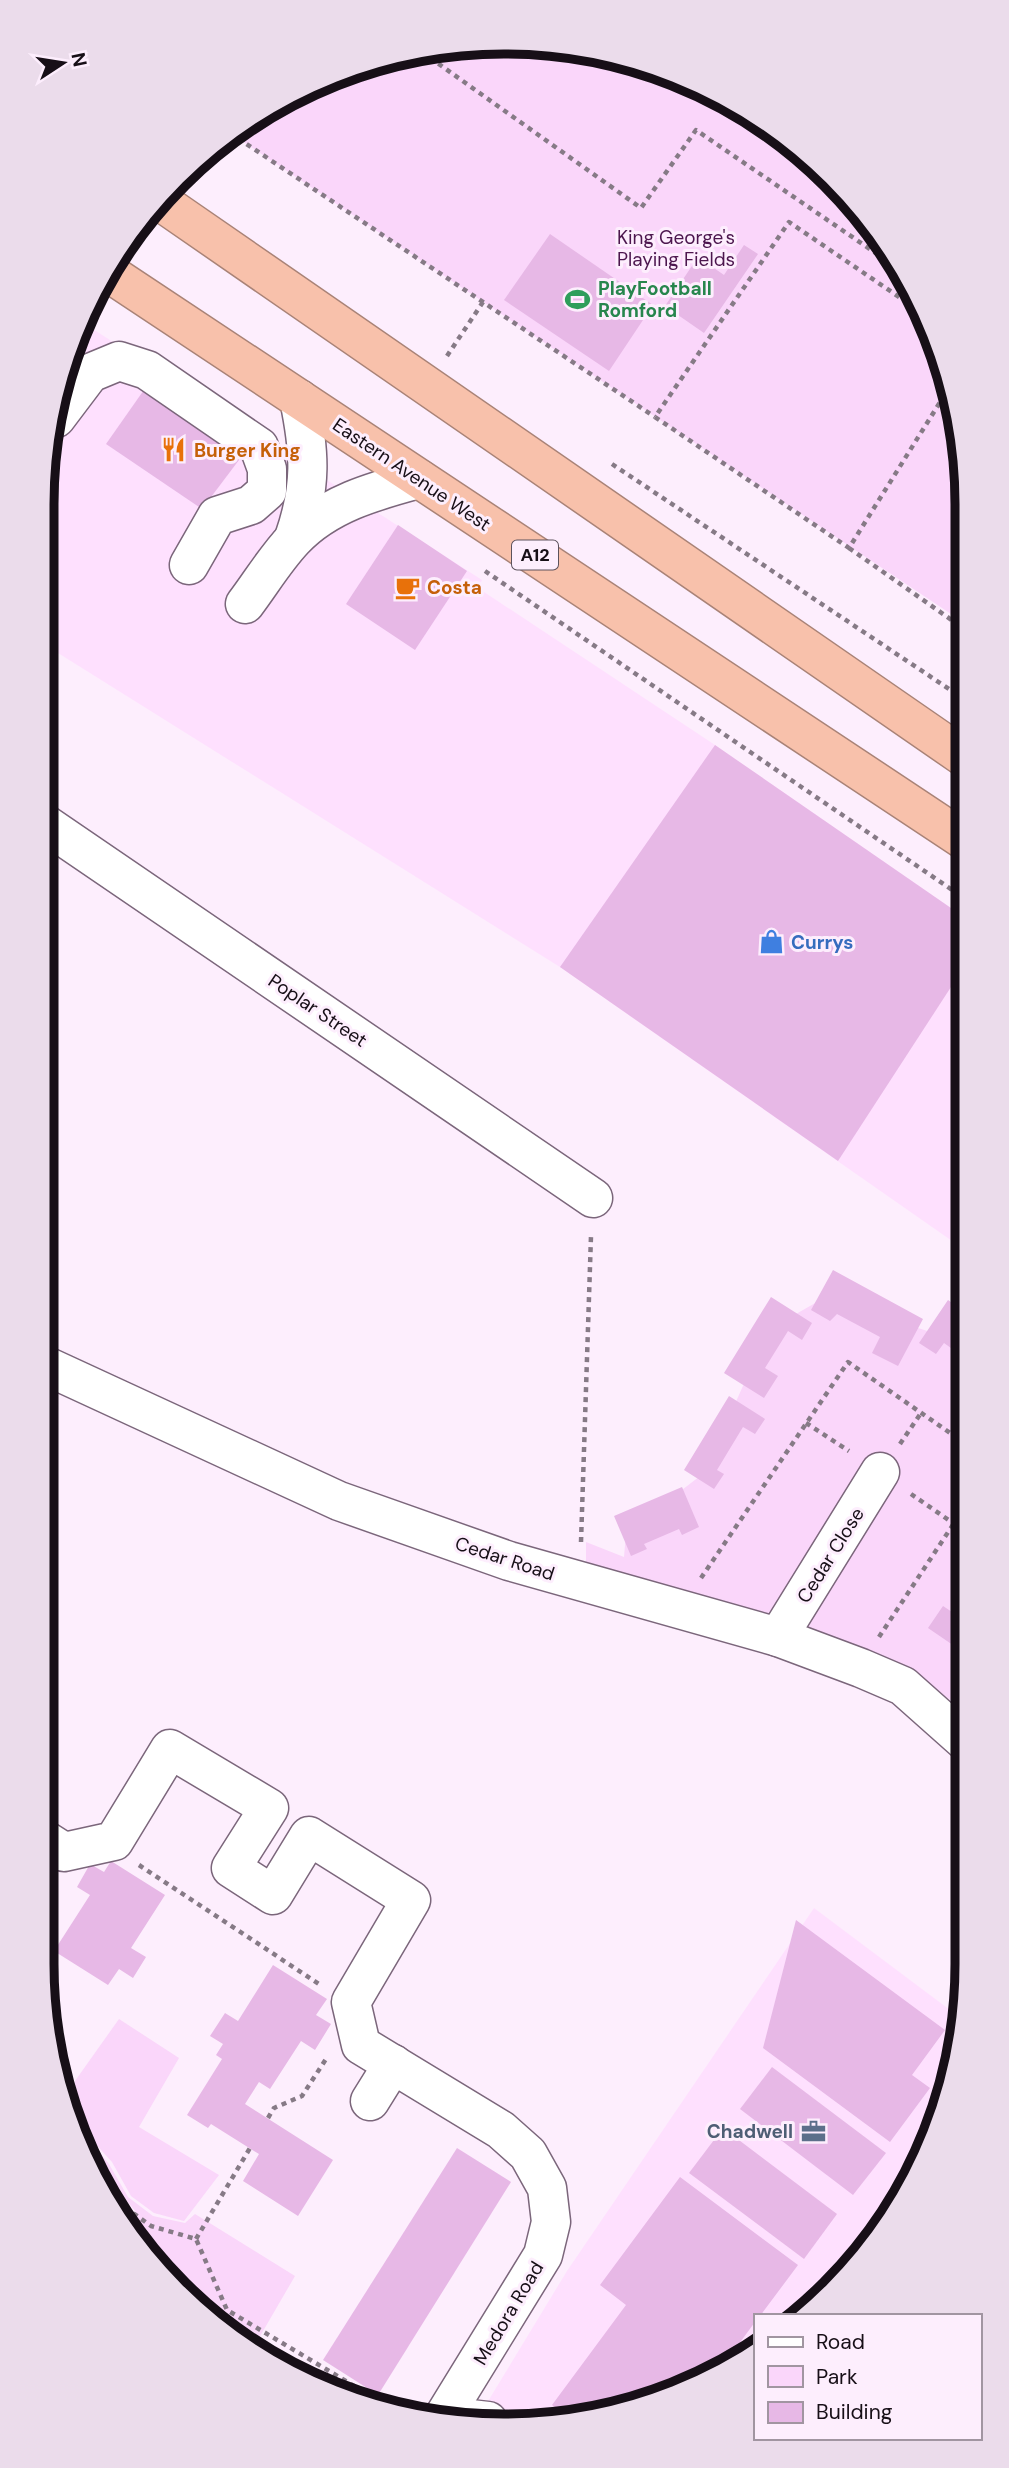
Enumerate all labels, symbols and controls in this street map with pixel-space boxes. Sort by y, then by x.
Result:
north arrow [28,28,98,98]
text: N [65,50,93,69]
park label: King George's Playing Fields [617,225,735,272]
place label: PlayFootball Romford [598,276,712,323]
sports icon: PlayFootball Romford [564,285,592,313]
street label: Eastern Avenue West [328,412,496,537]
restaurant icon: Burger King [160,436,188,464]
place label: Burger King [194,438,301,463]
road number: A12 [512,540,558,570]
cafe icon: Costa [393,573,421,601]
place label: Costa [427,575,482,600]
shop icon: Currys [757,928,785,956]
place label: Currys [791,930,853,955]
street label: Poplar Street [263,968,372,1053]
street label: Cedar Close [791,1503,870,1608]
street label: Cedar Road [452,1531,558,1586]
office icon: Chadwell [799,2117,827,2145]
place label: Chadwell [707,2119,793,2144]
street label: Medora Road [468,2257,549,2370]
legend [754,2314,981,2440]
text: Road [816,2328,865,2356]
text: Park [816,2363,858,2391]
text: Building [816,2398,893,2426]

